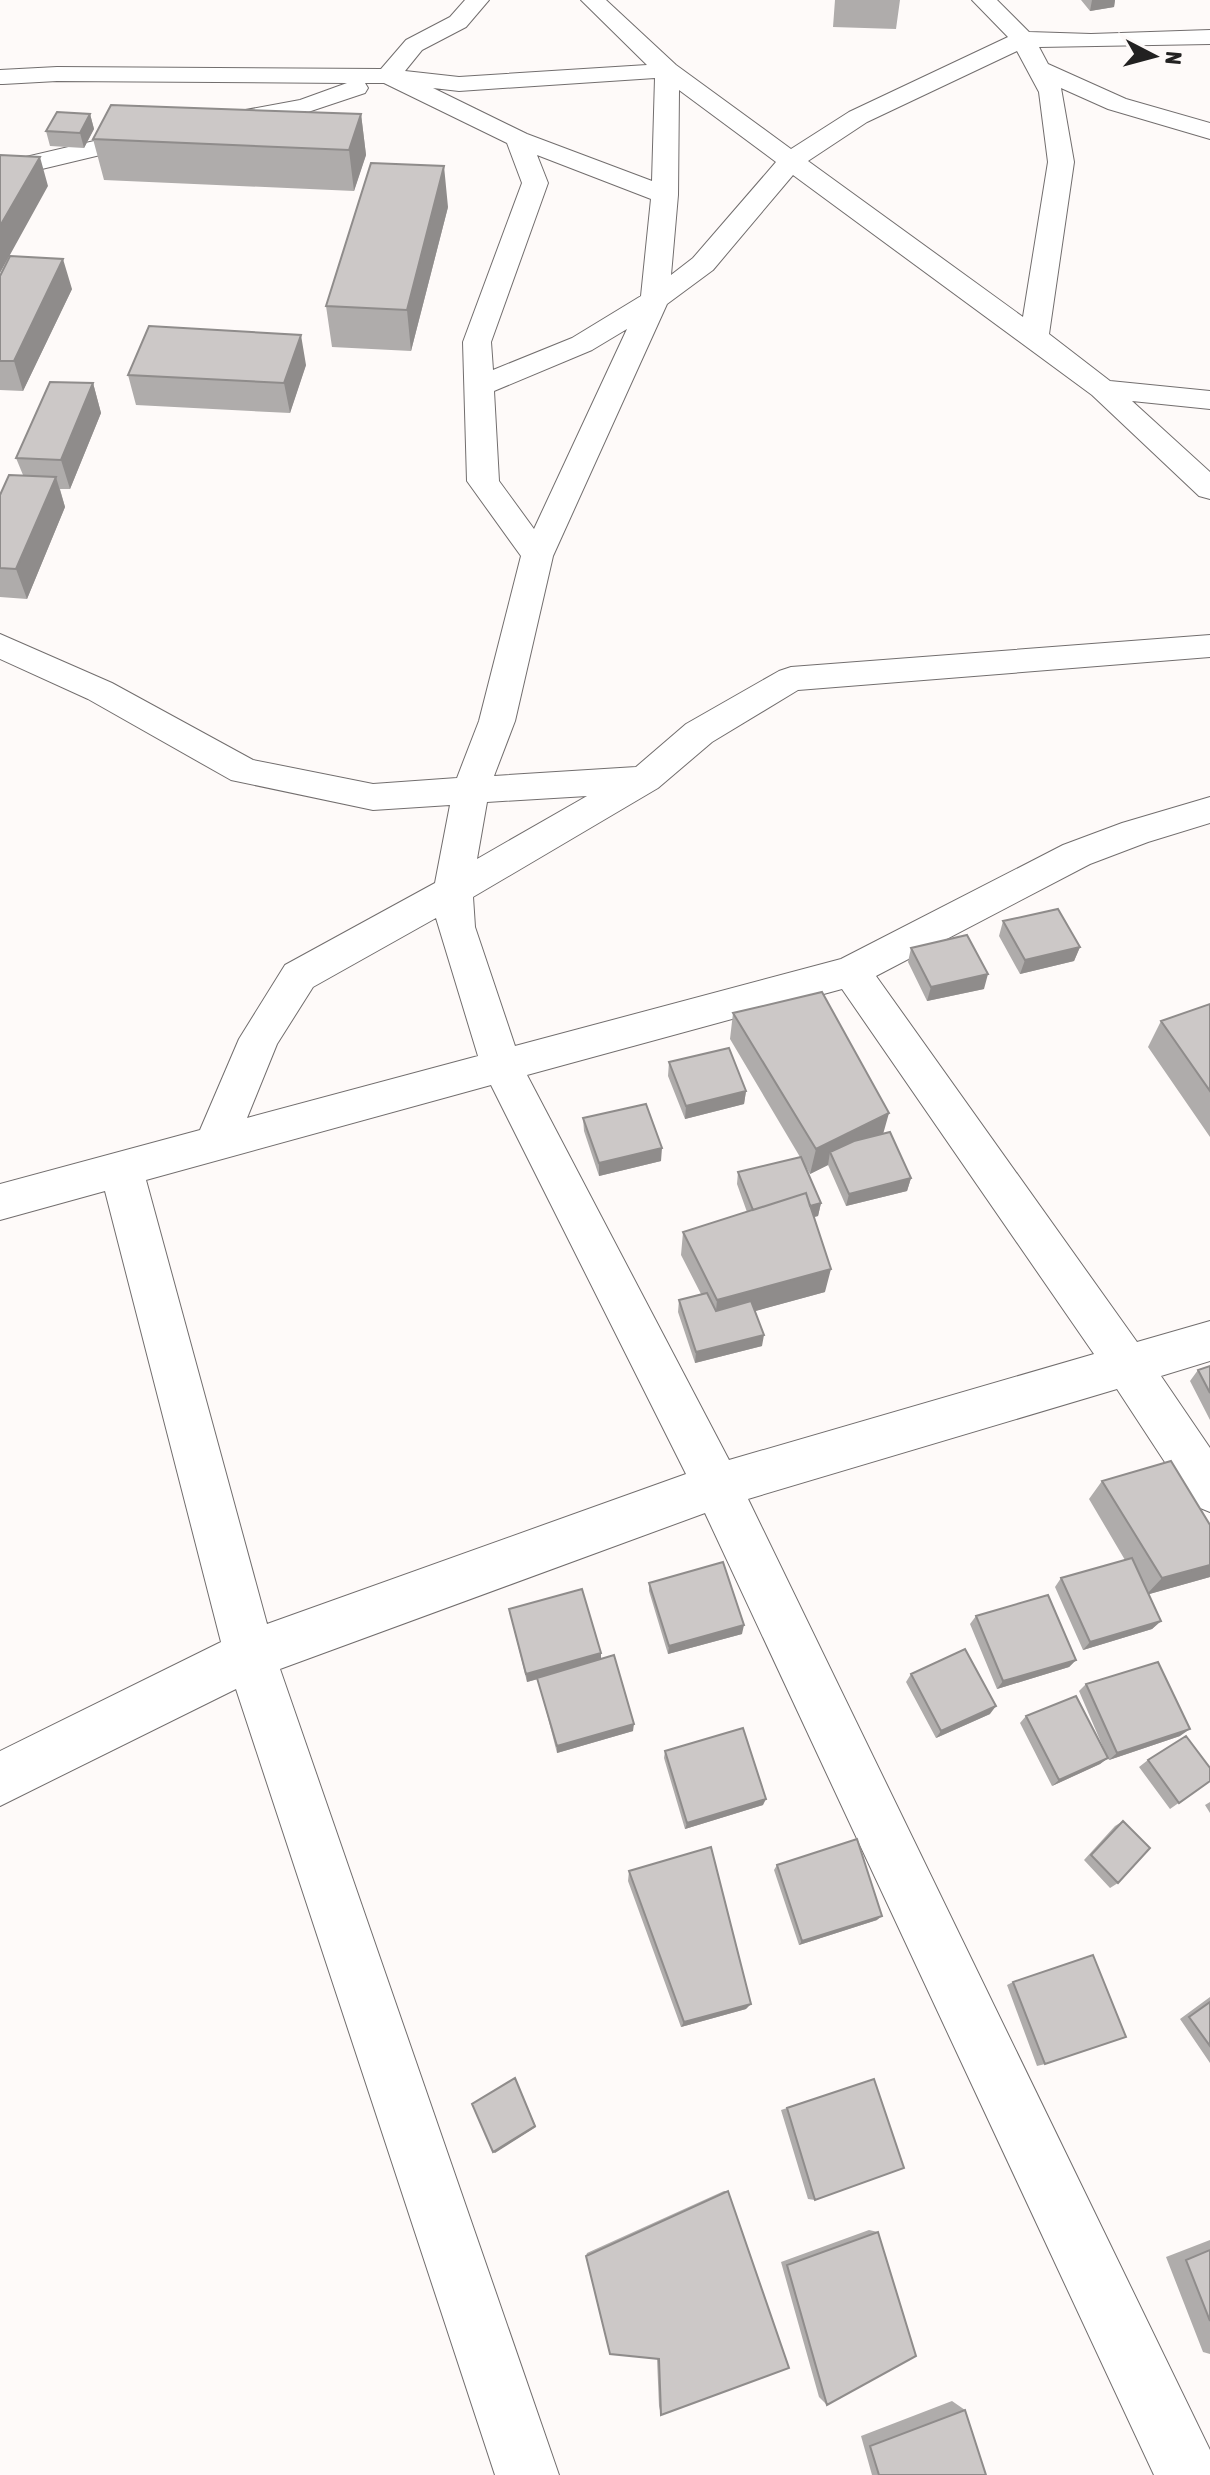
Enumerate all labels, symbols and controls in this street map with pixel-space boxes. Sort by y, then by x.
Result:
north arrow [1114,16,1194,96]
text: N [1160,50,1187,66]

